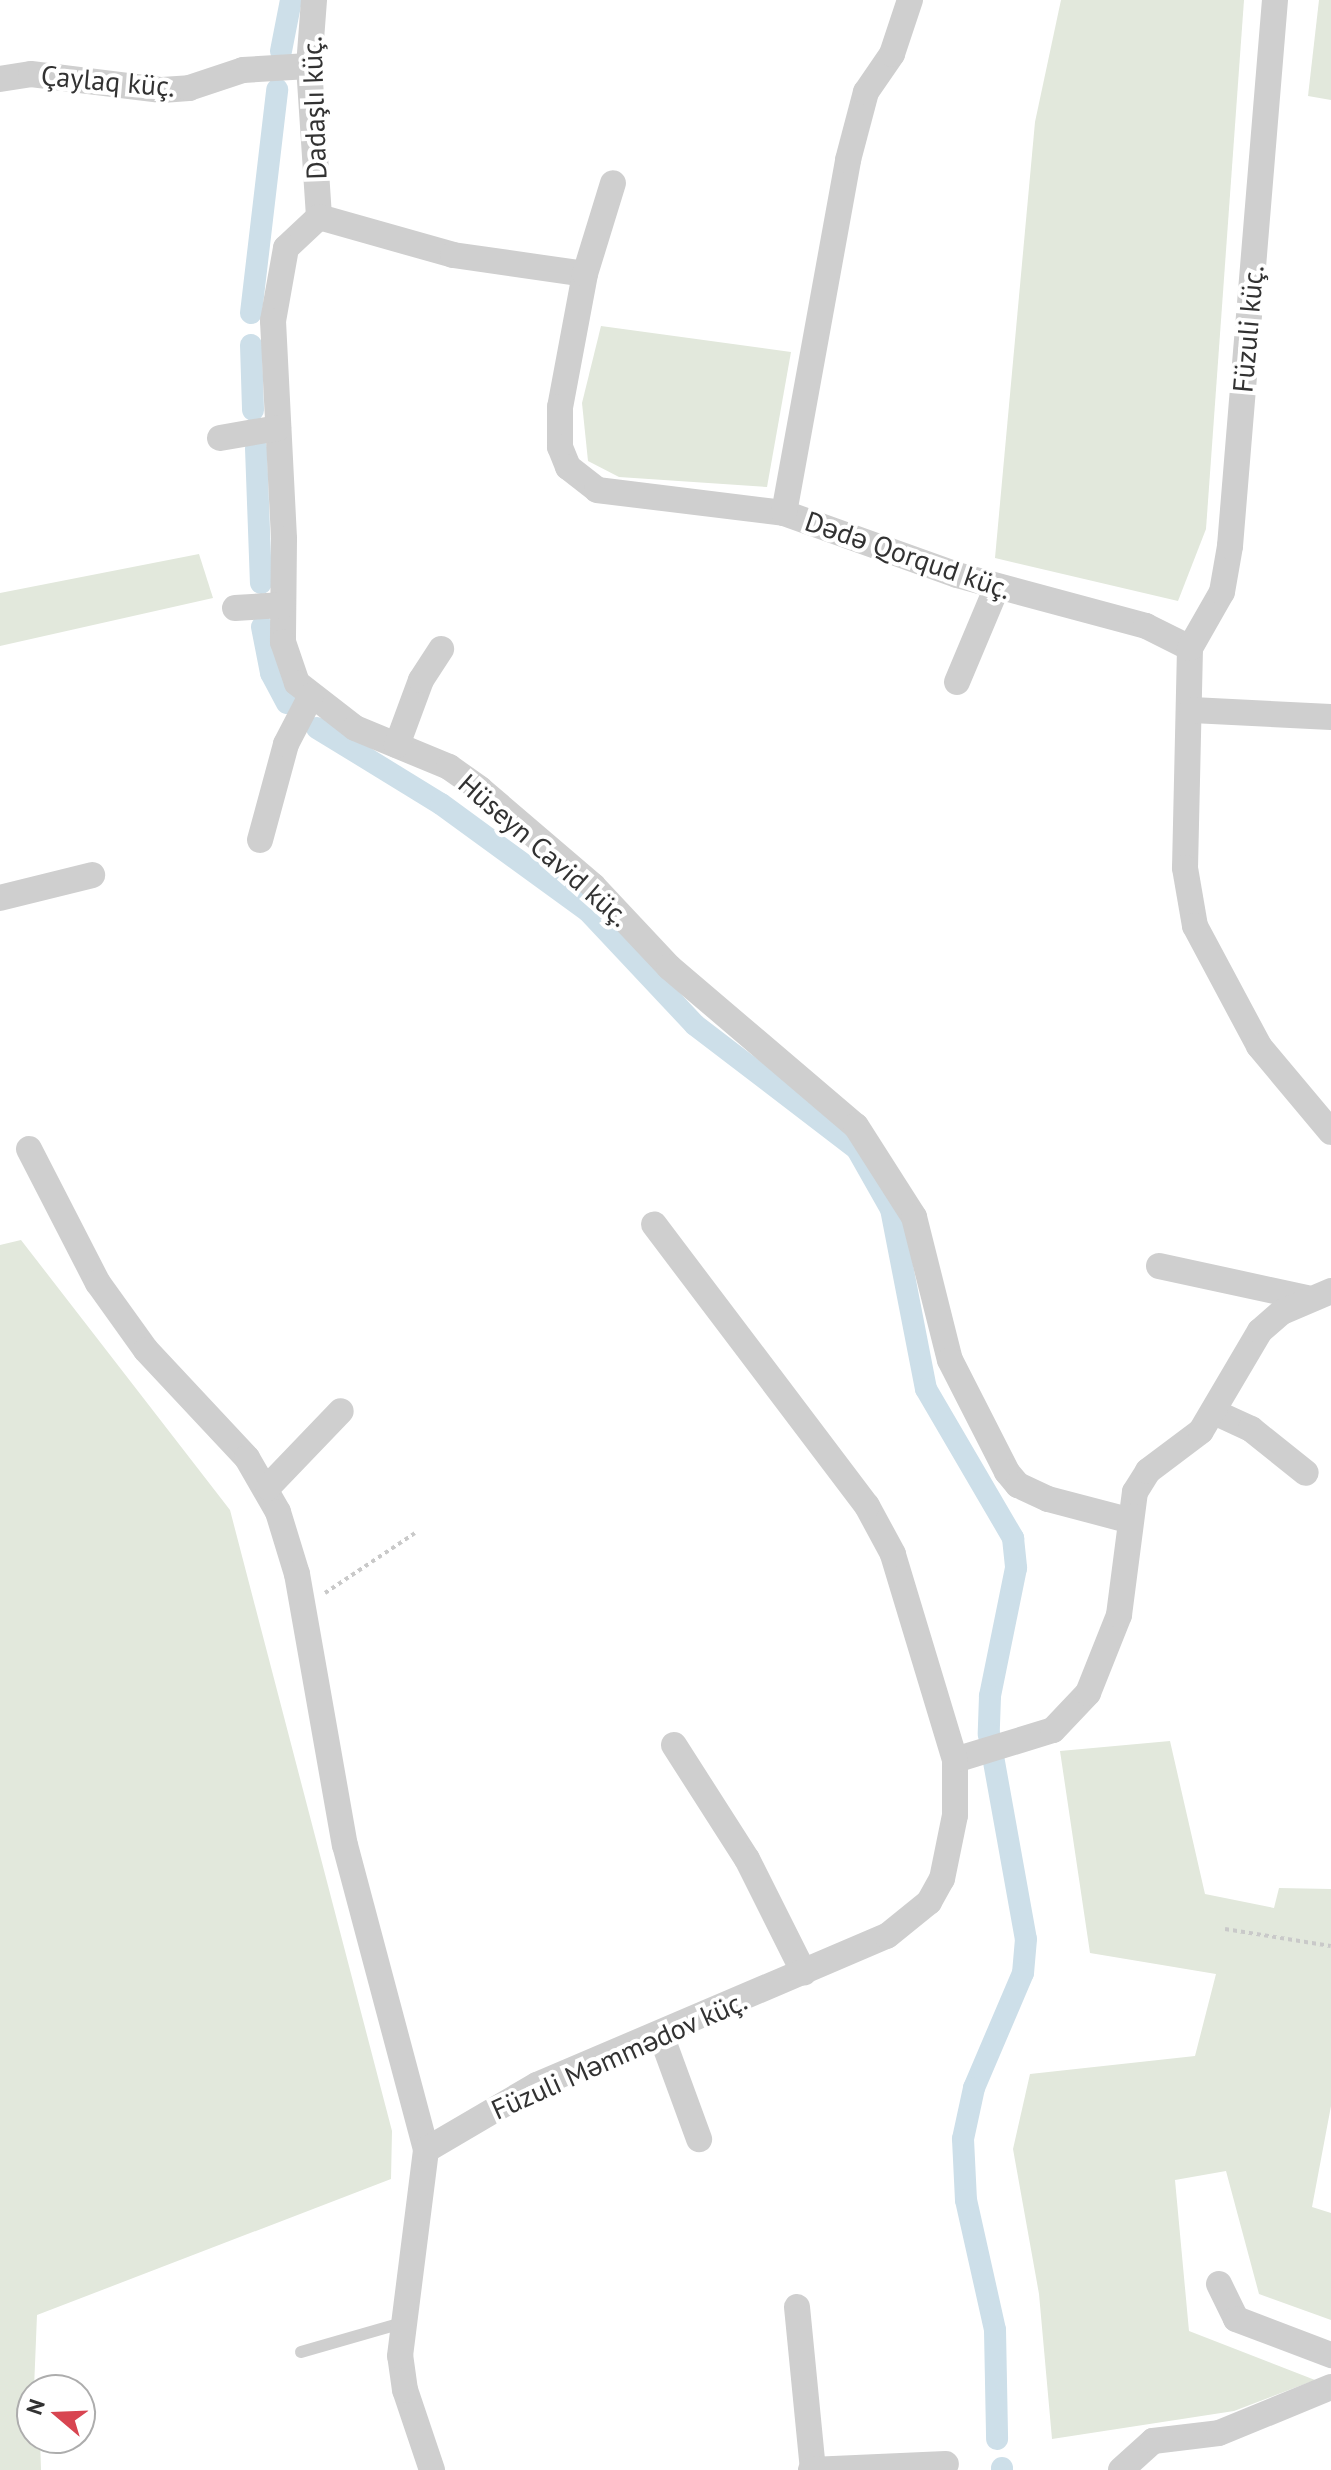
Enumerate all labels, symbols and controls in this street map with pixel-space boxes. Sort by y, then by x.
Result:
street label: Dadaşlı küç. [295,36,333,180]
street label: Çaylaq küç. [40,58,176,104]
street label: Füzuli küç. [1226,264,1270,394]
street label: Dədə Qorqud küç. [801,504,1015,606]
street label: Hüseyn Cavid küç. [452,767,636,933]
street label: Füzuli Məmmədov küç. [486,1983,752,2127]
north arrow [16,2374,96,2454]
text: N [20,2395,51,2418]

